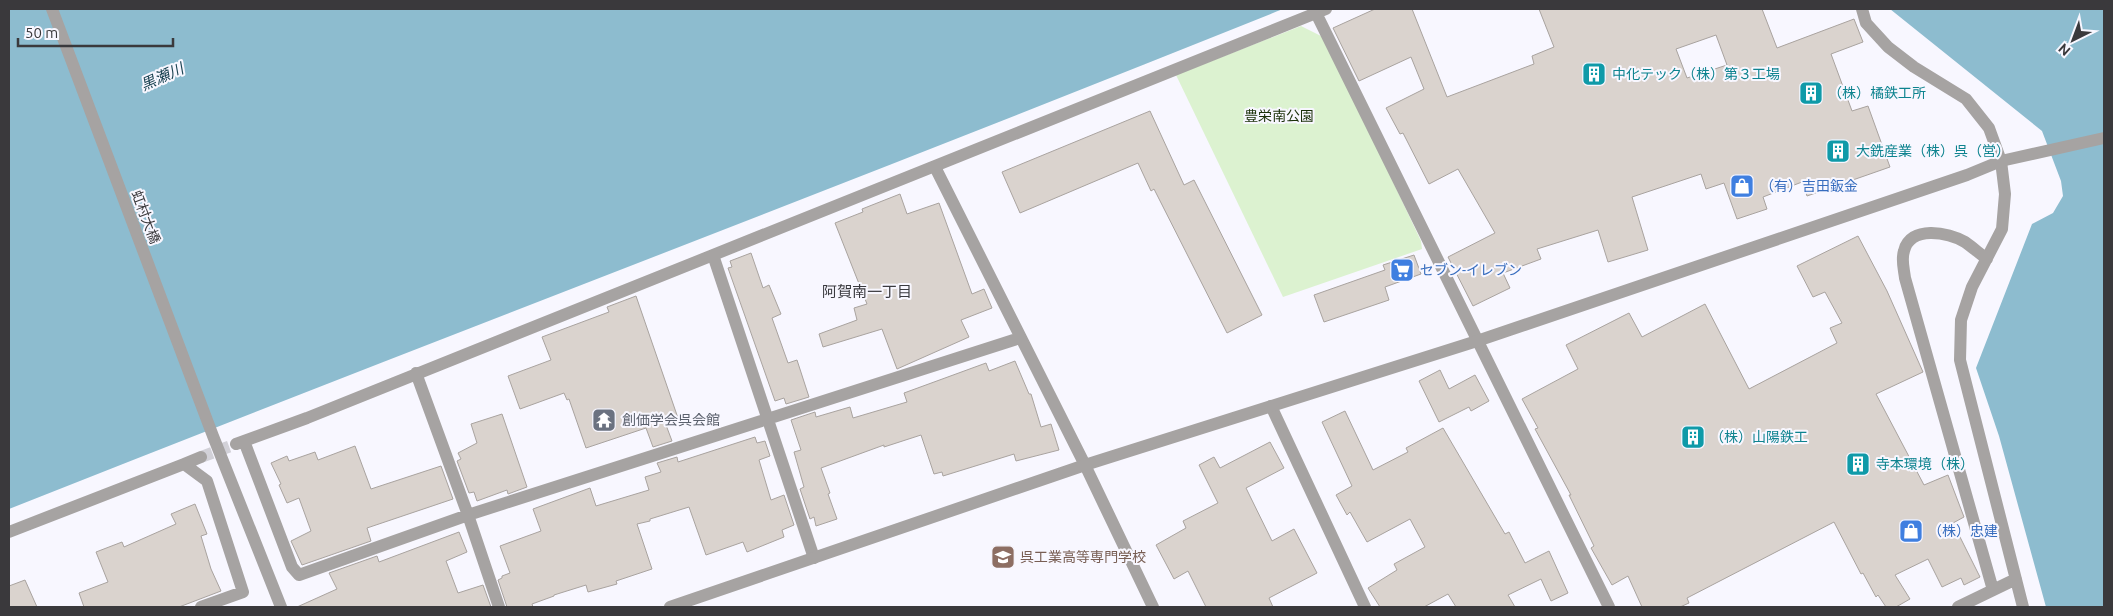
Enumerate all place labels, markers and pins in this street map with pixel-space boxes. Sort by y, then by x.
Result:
building icon: 中化テック（株）第３工場 [1581,61,1607,87]
place label: 中化テック（株）第３工場 [1612,66,1780,82]
building icon: （株）橘鉄工所 [1798,80,1824,106]
place label: （株）橘鉄工所 [1828,85,1926,101]
building icon: 大銑産業（株）呉（営） [1825,138,1851,164]
place label: 大銑産業（株）呉（営） [1856,143,2010,159]
shop icon: （有）吉田鈑金 [1729,173,1755,199]
place label: （有）吉田鈑金 [1760,178,1858,194]
supermarket icon: セブン-イレブン [1389,257,1415,283]
place label: セブン-イレブン [1420,262,1522,278]
temple icon: 創価学会呉会館 [591,407,617,433]
place label: 創価学会呉会館 [622,412,720,428]
building icon: （株）山陽鉄工 [1680,424,1706,450]
place label: （株）山陽鉄工 [1710,429,1808,445]
building icon: 寺本環境（株） [1845,451,1871,477]
place label: 寺本環境（株） [1876,456,1974,472]
shop icon: （株）忠建 [1898,518,1924,544]
place label: （株）忠建 [1928,523,1998,539]
school or university icon: 呉工業高等専門学校 [990,544,1016,570]
place label: 呉工業高等専門学校 [1020,549,1146,565]

